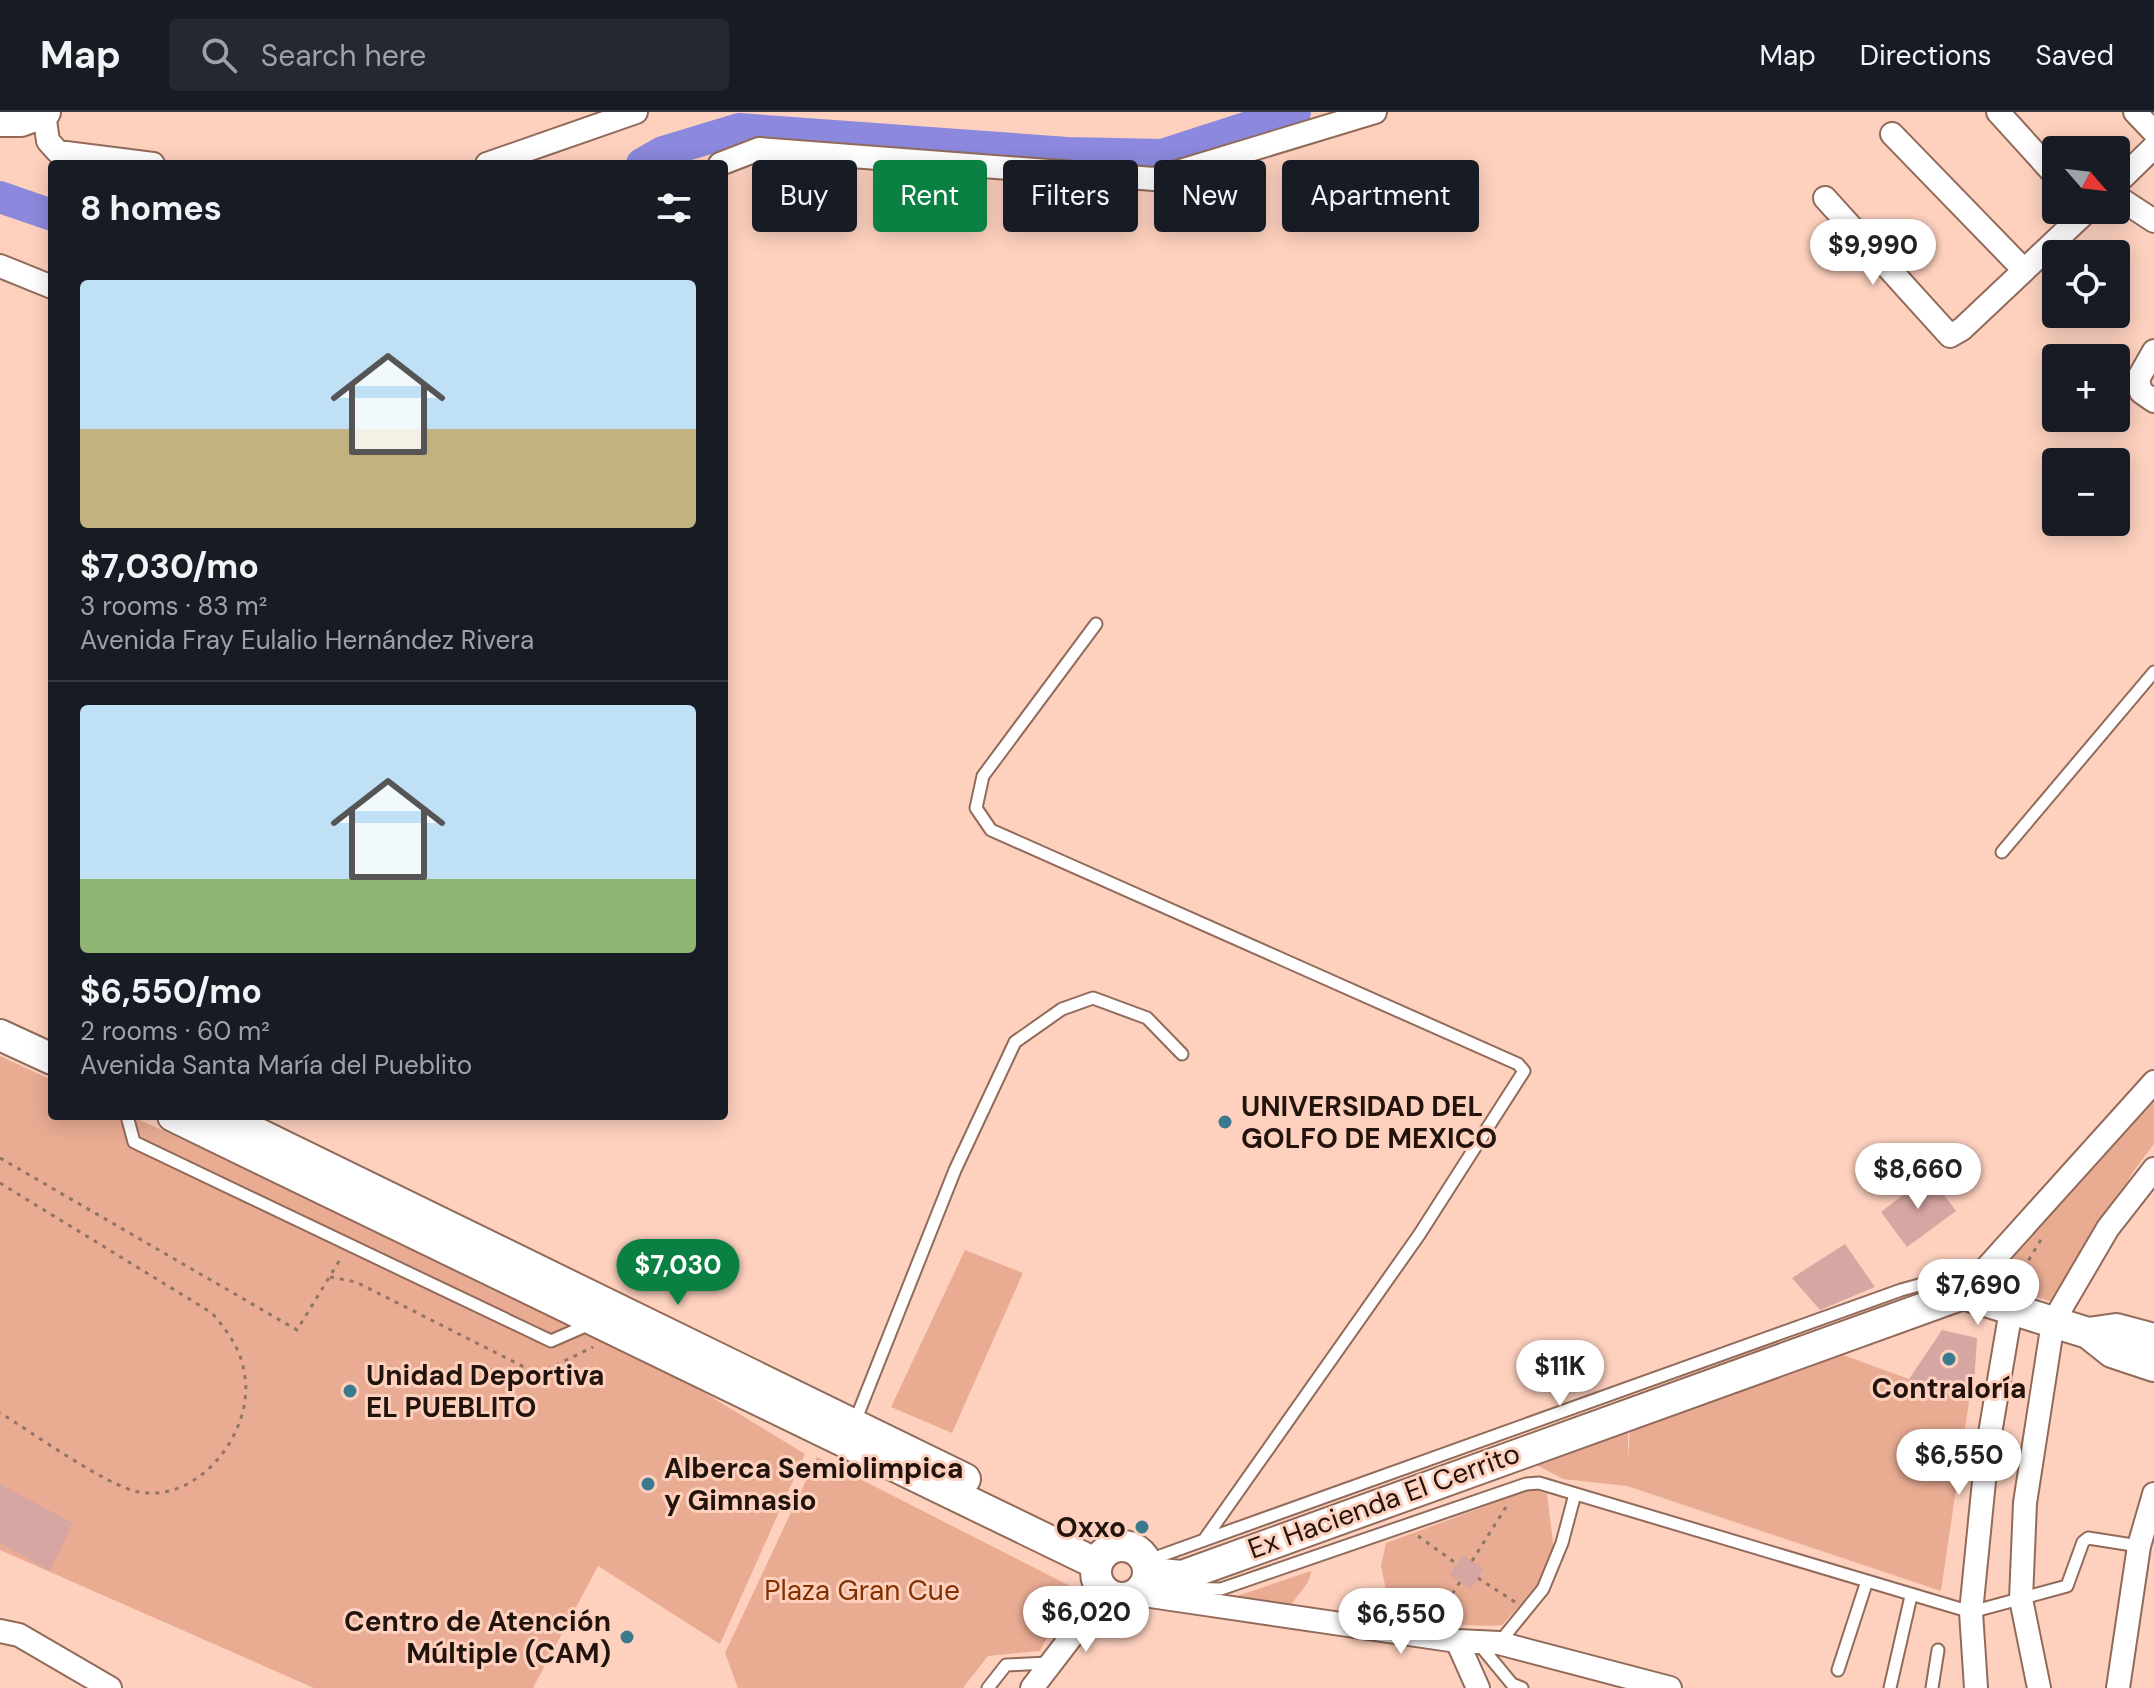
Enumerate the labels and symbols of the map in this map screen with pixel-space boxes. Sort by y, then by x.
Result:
north arrow [2042,136,2130,224]
pin: $9,990 [1808,219,1938,287]
place label: UNIVERSIDAD DEL GOLFO DE MEXICO [1241,1088,1497,1157]
marker: UNIVERSIDAD DEL GOLFO DE MEXICO [1216,1113,1234,1131]
pin: $8,660 [1853,1143,1983,1211]
pin: $7,030 [613,1239,743,1307]
pin: $7,690 [1913,1259,2043,1327]
pin: $11K [1513,1340,1607,1408]
marker: Contraloría [1940,1350,1958,1368]
place label: Unidad Deportiva EL PUEBLITO [366,1357,605,1426]
place label: Contraloría [1872,1370,2026,1407]
marker: Unidad Deportiva EL PUEBLITO [341,1382,359,1400]
pin: $6,550 [1894,1429,2024,1497]
street label: Ex Hacienda El Cerrito [1243,1435,1525,1567]
place label: Alberca Semiolimpica y Gimnasio [664,1450,964,1519]
marker: Alberca Semiolimpica y Gimnasio [639,1475,657,1493]
place label: Oxxo [1056,1509,1126,1546]
marker: Oxxo [1133,1518,1151,1536]
park label: Plaza Gran Cue [764,1572,960,1609]
pin: $6,020 [1021,1586,1151,1654]
pin: $6,550 [1336,1588,1466,1656]
place label: Centro de Atención Múltiple (CAM) [344,1603,611,1672]
marker: Centro de Atención Múltiple (CAM) [618,1628,636,1646]

